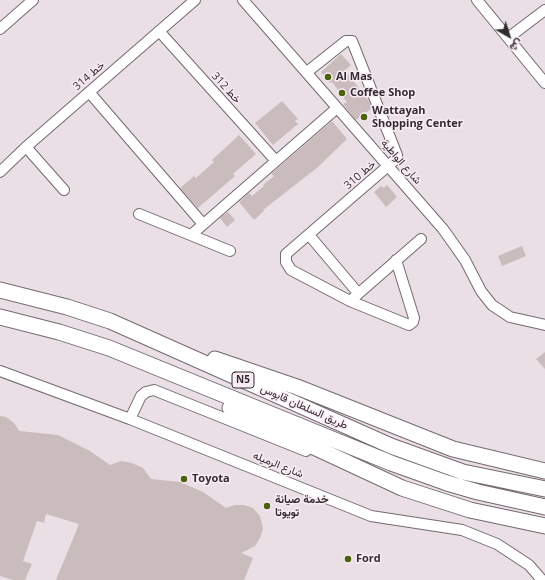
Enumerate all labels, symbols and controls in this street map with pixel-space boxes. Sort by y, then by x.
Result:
north arrow [489,16,529,56]
text: ش [507,36,527,56]
street label: خط 314 [71,59,107,93]
street label: خط 312 [209,70,243,106]
place label: Al Mas [336,70,372,84]
marker: Al Mas [323,72,333,82]
place label: Coffee Shop [350,86,415,100]
marker: Coffee Shop [337,88,347,98]
place label: Wattayah Shopping Center [372,104,463,130]
marker: Wattayah Shopping Center [359,112,369,122]
street label: شارع الواطية [378,137,424,187]
street label: خط 310 [342,158,378,192]
road number: N5 [232,372,254,388]
street label: طريق السلطان قابوس [258,382,350,432]
street label: شارع الرميله [251,449,305,481]
place label: Toyota [192,472,230,486]
marker: Toyota [179,474,189,484]
place label: خدمة صيانة تويوتا [275,493,329,519]
marker: خدمة صيانة تويوتا [262,501,272,511]
place label: Ford [356,552,381,566]
marker: Ford [343,554,353,564]

